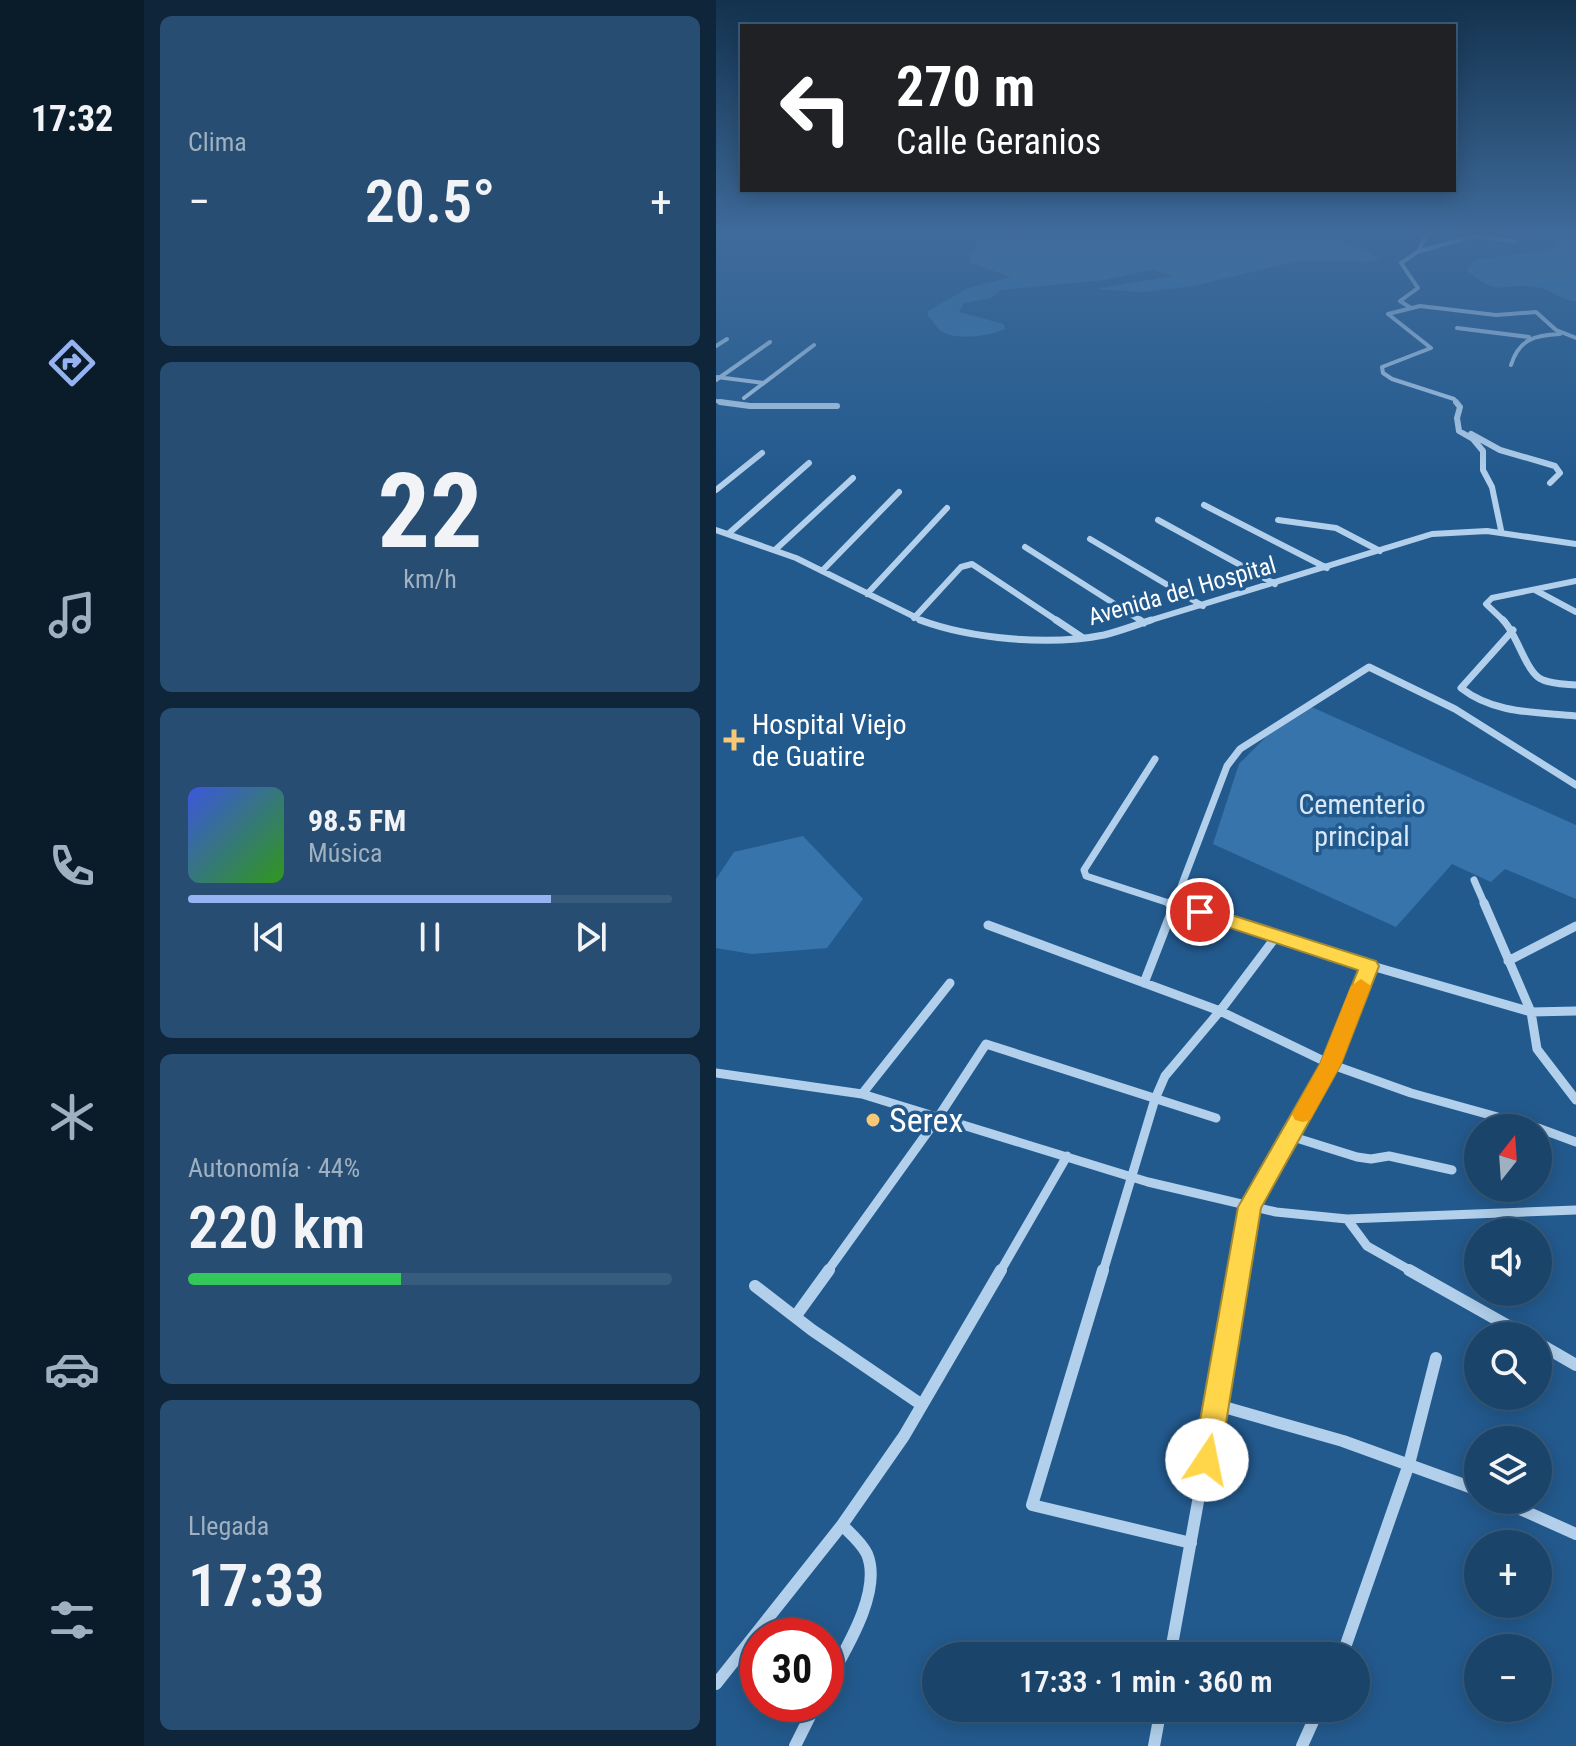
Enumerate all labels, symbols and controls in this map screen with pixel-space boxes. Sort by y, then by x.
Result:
text: 270 m [896,54,1035,120]
icon: left [764,56,868,160]
text: 17:32 [31,98,113,140]
text: Calle Geranios [896,121,1101,163]
text: Clima [188,127,247,157]
text: 20.5° [365,166,495,237]
text: − [188,176,210,228]
text: + [650,176,672,228]
icon: directions [44,335,100,391]
text: 22 [377,451,483,572]
street label: Avenida del Hospital [1085,551,1279,631]
text: km/h [403,564,457,594]
icon: music [44,587,100,643]
place label: Hospital Viejo de Guatire [752,708,907,773]
marker: Hospital Viejo de Guatire [723,729,745,751]
park label: Cementerio principal [1298,788,1426,853]
text: 98.5 FM [308,803,406,838]
icon: phone [44,838,100,894]
text: Música [308,838,383,868]
pin [1166,878,1234,946]
icon: arrive [1178,890,1222,934]
icon: previous [247,915,291,959]
icon: pause [408,915,452,959]
icon: next [569,915,613,959]
icon: climate [44,1089,100,1145]
place label: Serex [889,1100,963,1140]
marker: Serex [864,1111,882,1129]
north arrow [1464,1114,1552,1202]
map controls [1464,1114,1552,1722]
text: Autonomía · 44% [188,1153,360,1183]
text: 220 km [188,1192,365,1263]
button: sound [1464,1218,1552,1306]
button: search [1464,1322,1552,1410]
icon: car [44,1341,100,1397]
position arrow [1165,1418,1249,1502]
button: layers [1464,1426,1552,1514]
text: Llegada [188,1511,269,1541]
button: + [1464,1530,1552,1618]
text: 17:33 [188,1550,325,1621]
icon: filters [44,1592,100,1648]
speed limit sign: 30 [740,1618,844,1722]
button: − [1464,1634,1552,1722]
text: 17:33 · 1 min · 360 m [1019,1664,1273,1699]

